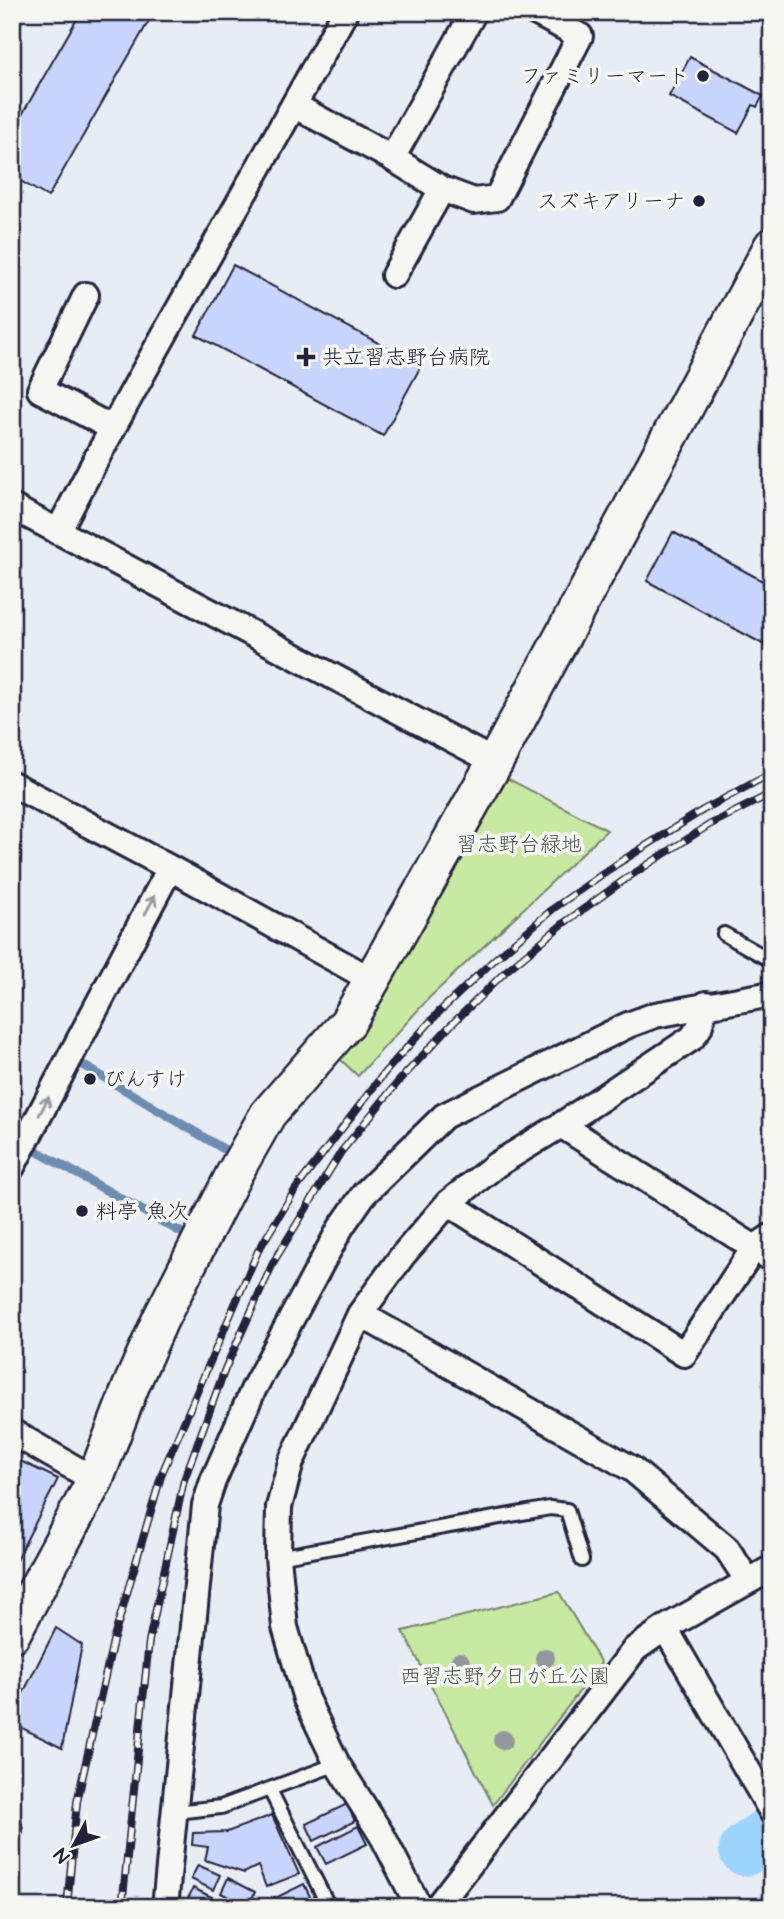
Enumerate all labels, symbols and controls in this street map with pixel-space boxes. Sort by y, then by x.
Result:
place label: ファミリーマート [521,62,689,91]
marker: ファミリーマート [695,68,711,84]
place label: スズキアリーナ [537,187,685,216]
marker: スズキアリーナ [691,193,707,209]
place label: 共立習志野台病院 [322,343,490,372]
marker: 共立習志野台病院 [296,347,316,367]
park label: 習志野台緑地 [456,830,582,859]
one-way arrow [144,895,158,916]
place label: びんすけ [104,1065,187,1094]
marker: びんすけ [82,1071,98,1087]
one-way arrow [37,1097,51,1117]
place label: 料亭 魚次 [96,1197,188,1226]
marker: 料亭 魚次 [74,1203,90,1219]
park label: 西習志野夕日が丘公園 [400,1662,610,1691]
north arrow [38,1811,108,1881]
text: N [48,1842,76,1869]

